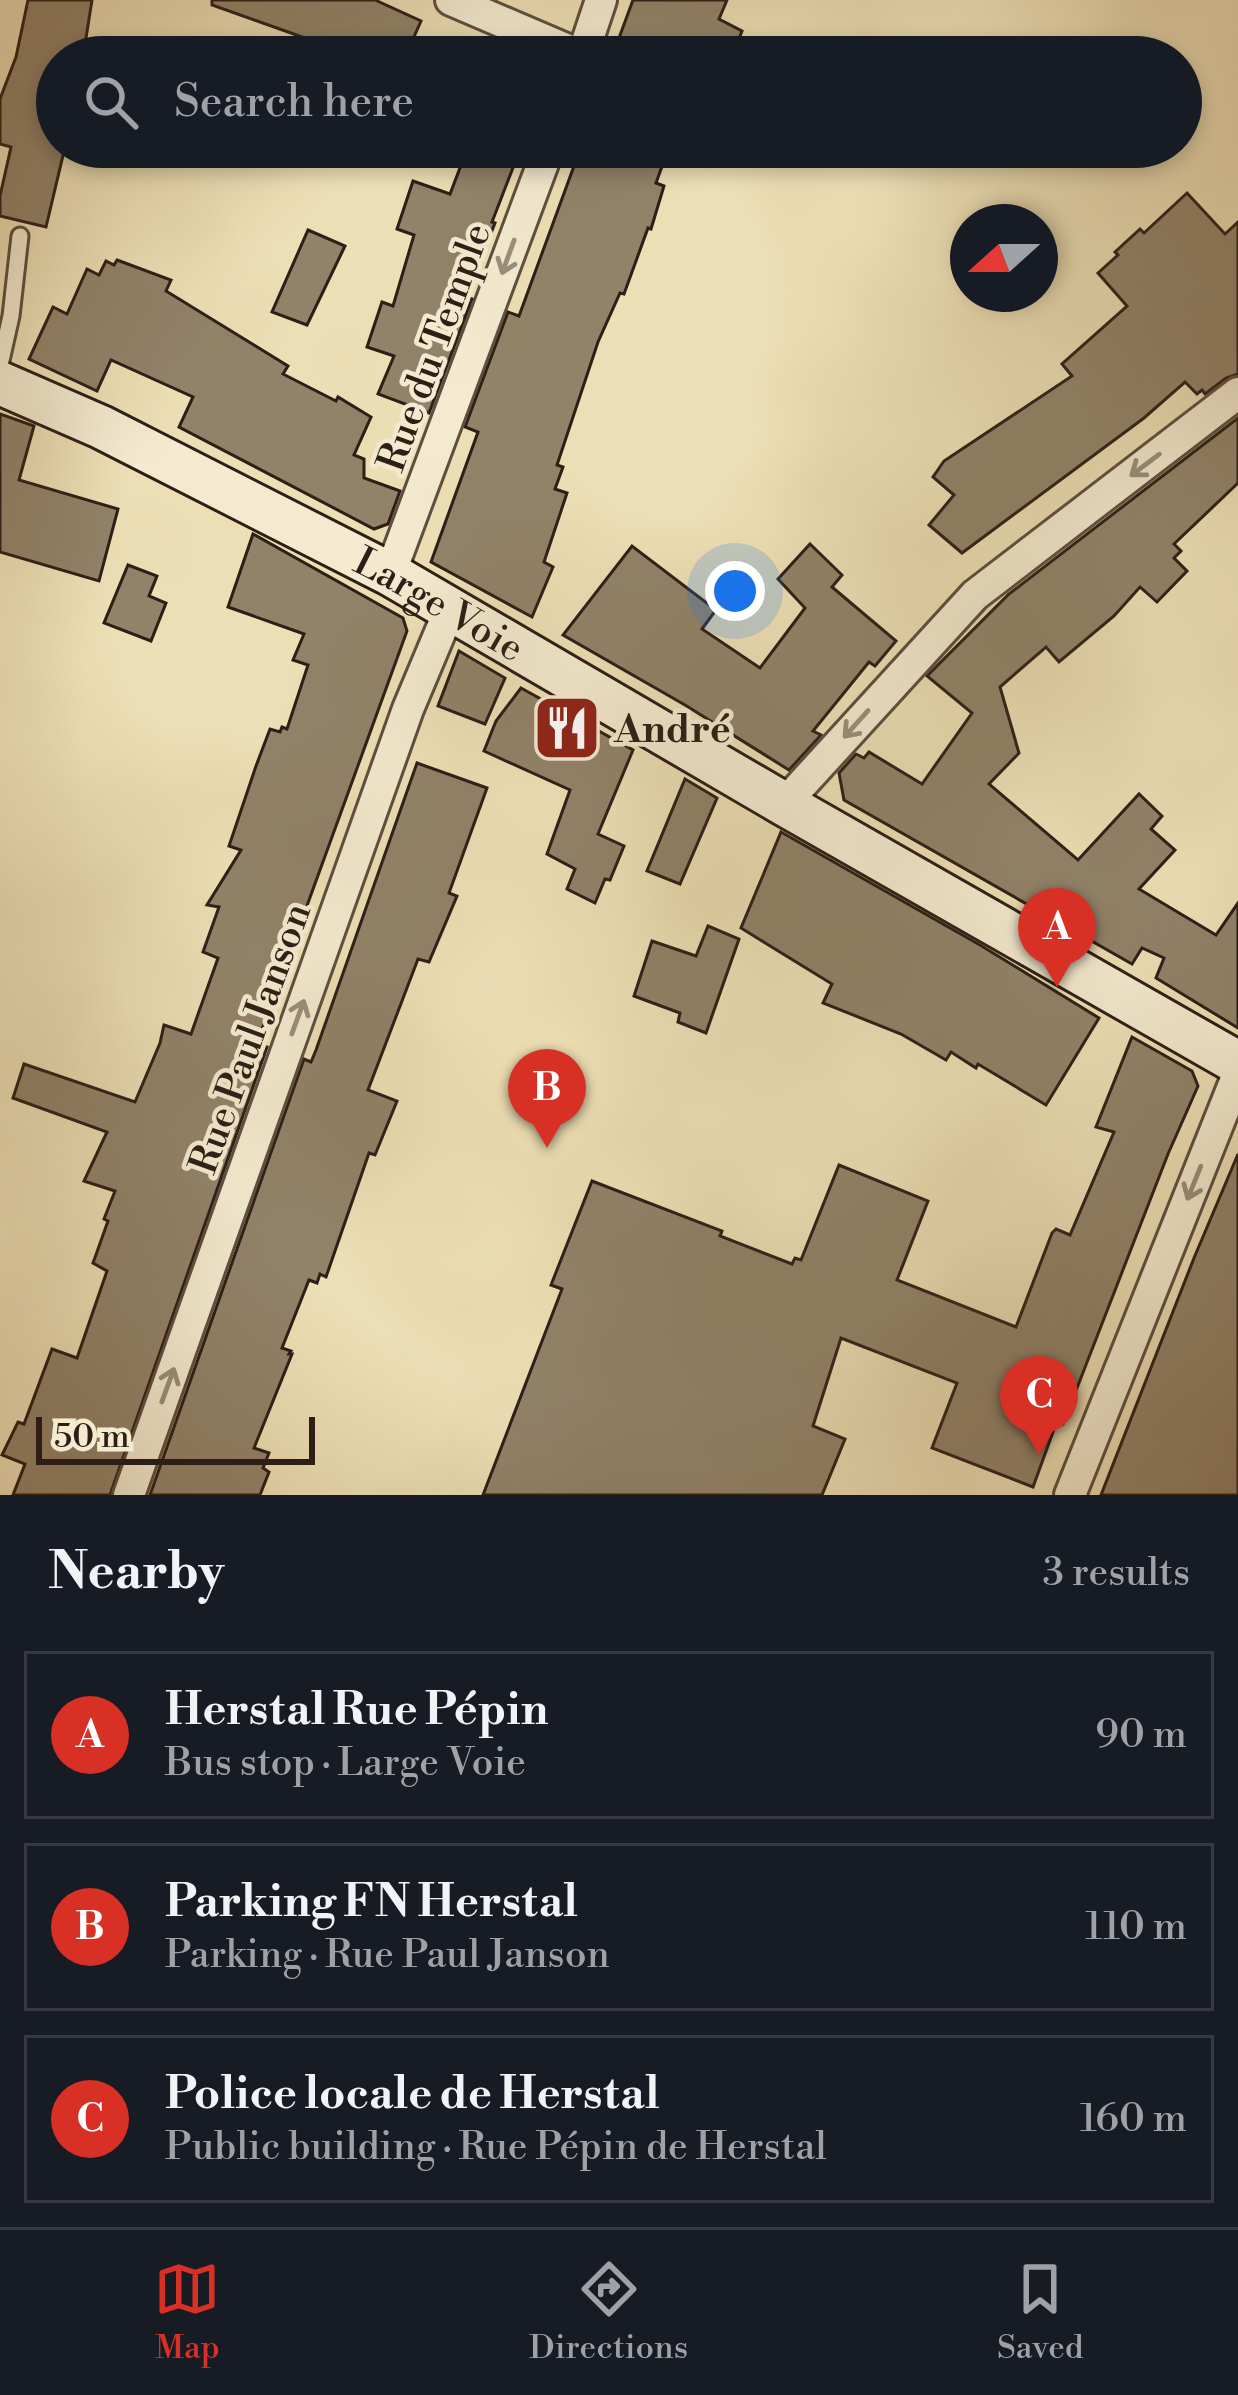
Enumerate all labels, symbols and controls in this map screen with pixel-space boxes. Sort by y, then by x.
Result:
search box [36,36,1202,168]
icon: search [78,69,144,135]
text: Search here [174,74,414,131]
north arrow [950,204,1058,312]
street label: Rue du Temple [368,217,503,479]
one-way arrow [496,237,517,274]
one-way arrow [1130,451,1162,477]
street label: Large Voie [345,538,532,674]
your location [705,561,765,621]
restaurant icon: André [532,693,602,763]
place label: André [613,706,731,755]
one-way arrow [843,709,871,739]
pin: A [1018,888,1096,987]
street label: Rue Paul Janson [180,897,323,1181]
one-way arrow [289,999,310,1036]
pin: B [508,1049,586,1148]
one-way arrow [1182,1163,1203,1200]
pin: C [1000,1356,1078,1455]
one-way arrow [159,1367,180,1404]
scale bar [36,1411,315,1464]
text: 50 m [54,1417,130,1458]
text: Nearby [48,1541,224,1605]
text: 3 results [1042,1549,1190,1598]
text: Herstal Rue Pépin [165,1682,548,1739]
text: A [76,1711,104,1760]
text: 90 m [1095,1711,1187,1760]
text: Bus stop · Large Voie [165,1739,526,1788]
text: Parking FN Herstal [165,1874,578,1931]
text: B [75,1903,105,1952]
text: 110 m [1085,1903,1187,1952]
text: Parking · Rue Paul Janson [165,1931,610,1980]
text: Police locale de Herstal [165,2066,660,2123]
text: C [76,2095,104,2144]
text: 160 m [1080,2095,1187,2144]
text: Public building · Rue Pépin de Herstal [165,2123,827,2172]
tab: Map [154,2256,220,2369]
tab: Directions [529,2256,688,2369]
tab: Saved [997,2256,1084,2369]

